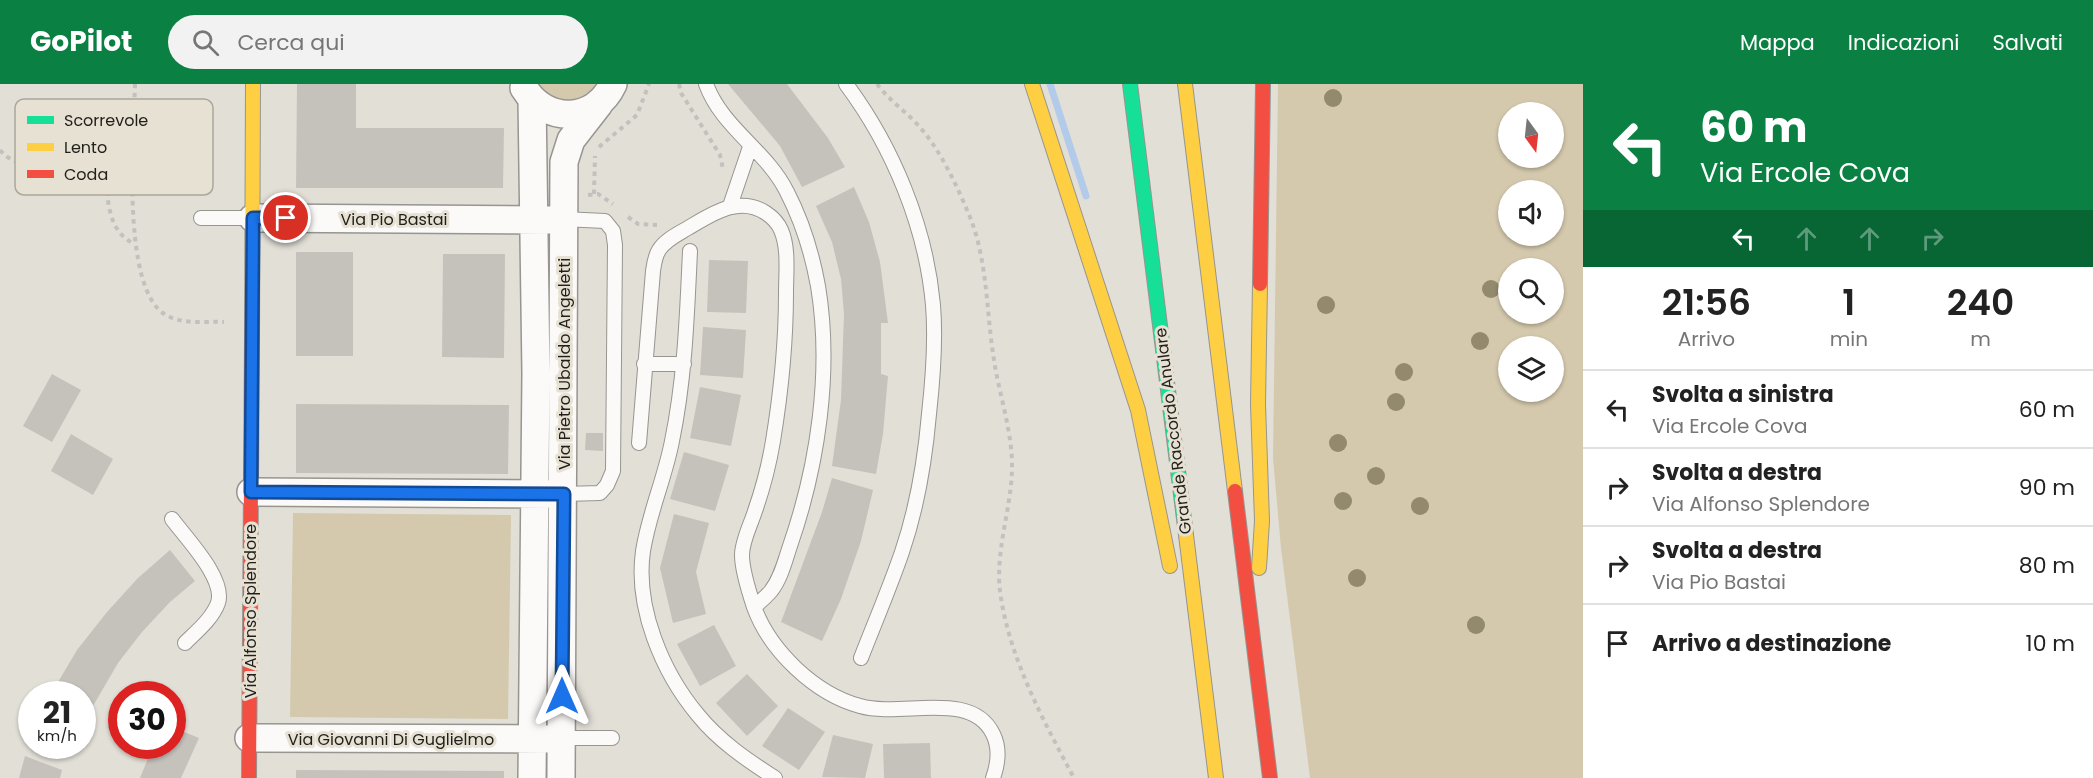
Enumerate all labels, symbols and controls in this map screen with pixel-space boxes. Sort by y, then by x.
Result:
search box [168,15,588,69]
text: GoPilot [30,22,132,61]
icon: search [189,26,222,59]
text: Cerca qui [237,27,345,58]
text: Mappa [1740,28,1815,57]
text: Indicazioni [1848,28,1960,57]
text: Salvati [1993,28,2063,57]
text: 60 m [1700,98,1808,157]
legend [15,99,213,195]
north arrow [1498,102,1564,168]
map controls [1498,102,1564,402]
icon: left [1601,108,1679,186]
text: Scorrevole [64,109,148,132]
text: Lento [64,136,107,159]
text: Via Ercole Cova [1700,154,1910,191]
text: Coda [64,163,108,186]
button: sound [1498,180,1564,246]
pin [260,192,311,243]
icon: arrive [269,201,302,234]
street label: Via Pio Bastai [340,208,448,231]
icon: left [1727,222,1760,255]
icon: ahead [1790,222,1823,255]
icon: ahead [1853,222,1886,255]
icon: right [1916,222,1949,255]
street label: Via Pietro Ubaldo Angeletti [553,258,576,470]
button: search [1498,258,1564,324]
text: 21:56 [1662,277,1751,328]
text: 1 [1842,277,1855,328]
text: 240 [1947,277,2014,328]
text: Arrivo [1678,325,1735,353]
text: min [1830,325,1868,353]
text: m [1970,325,1991,353]
street label: Grande Raccordo Anulare [1149,326,1197,536]
button: layers [1498,336,1564,402]
text: Svolta a sinistra [1652,379,1834,410]
icon: left [1601,393,1634,426]
text: 60 m [2019,394,2075,425]
text: Via Ercole Cova [1652,412,1808,440]
text: Svolta a destra [1652,457,1822,488]
icon: right [1601,471,1634,504]
text: 90 m [2019,472,2075,503]
text: Via Alfonso Splendore [1652,490,1870,518]
street label: Via Alfonso Splendore [239,524,262,698]
text: Svolta a destra [1652,535,1822,566]
icon: right [1601,549,1634,582]
text: 80 m [2019,550,2075,581]
text: Via Pio Bastai [1652,568,1786,596]
icon: arrive [1601,627,1634,660]
text: Arrivo a destinazione [1652,628,1891,659]
text: 10 m [2026,628,2075,659]
position arrow [530,664,594,728]
speed limit sign: 30 [108,681,186,759]
text: 21 [43,691,71,734]
text: km/h [37,725,77,746]
street label: Via Giovanni Di Guglielmo [288,728,494,751]

